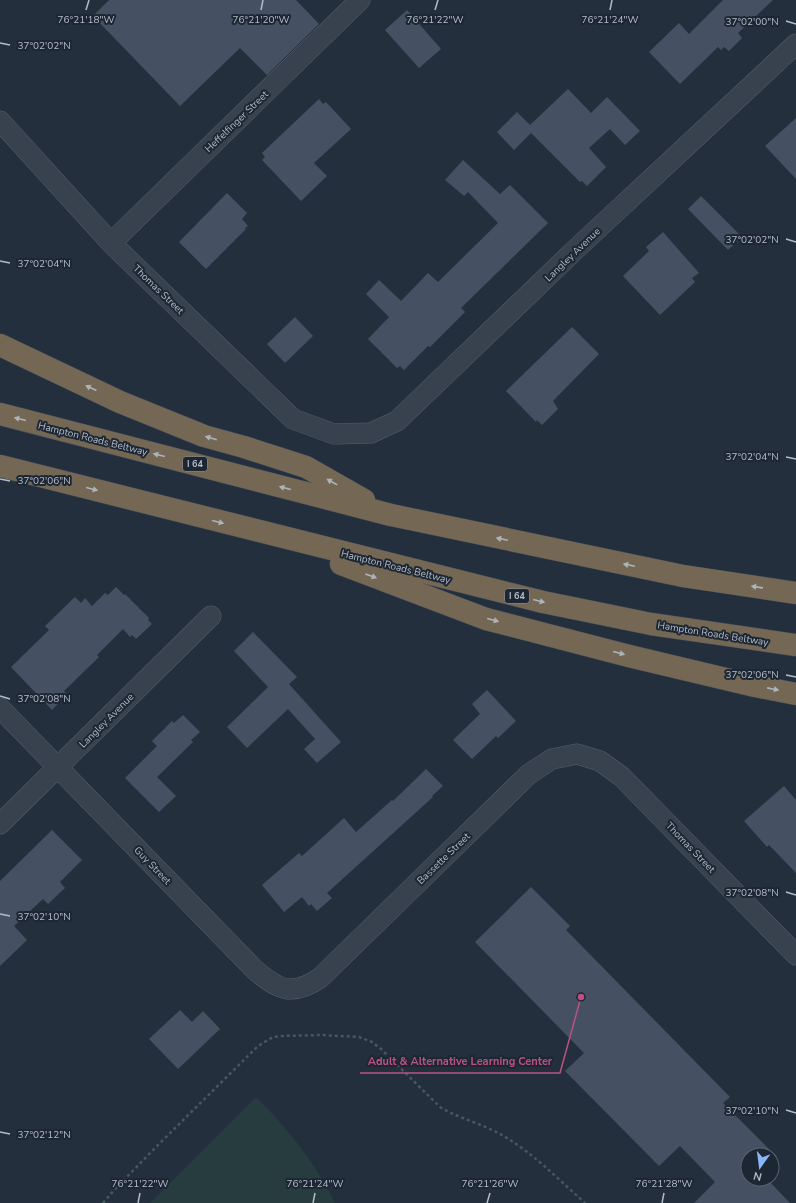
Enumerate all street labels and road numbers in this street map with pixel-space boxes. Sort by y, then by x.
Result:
street label: Heffelfinger Street [202,87,272,156]
street label: Langley Avenue [542,225,604,285]
street label: Thomas Street [130,262,187,318]
street label: Hampton Roads Beltway [37,419,150,460]
road number: I 64 [183,457,207,471]
street label: Hampton Roads Beltway [340,547,453,588]
road number: I 64 [505,589,529,603]
street label: Hampton Roads Beltway [656,618,770,650]
street label: Langley Avenue [76,690,137,751]
street label: Thomas Street [662,819,719,877]
street label: Bassette Street [414,829,474,888]
street label: Guy Street [131,844,174,888]

